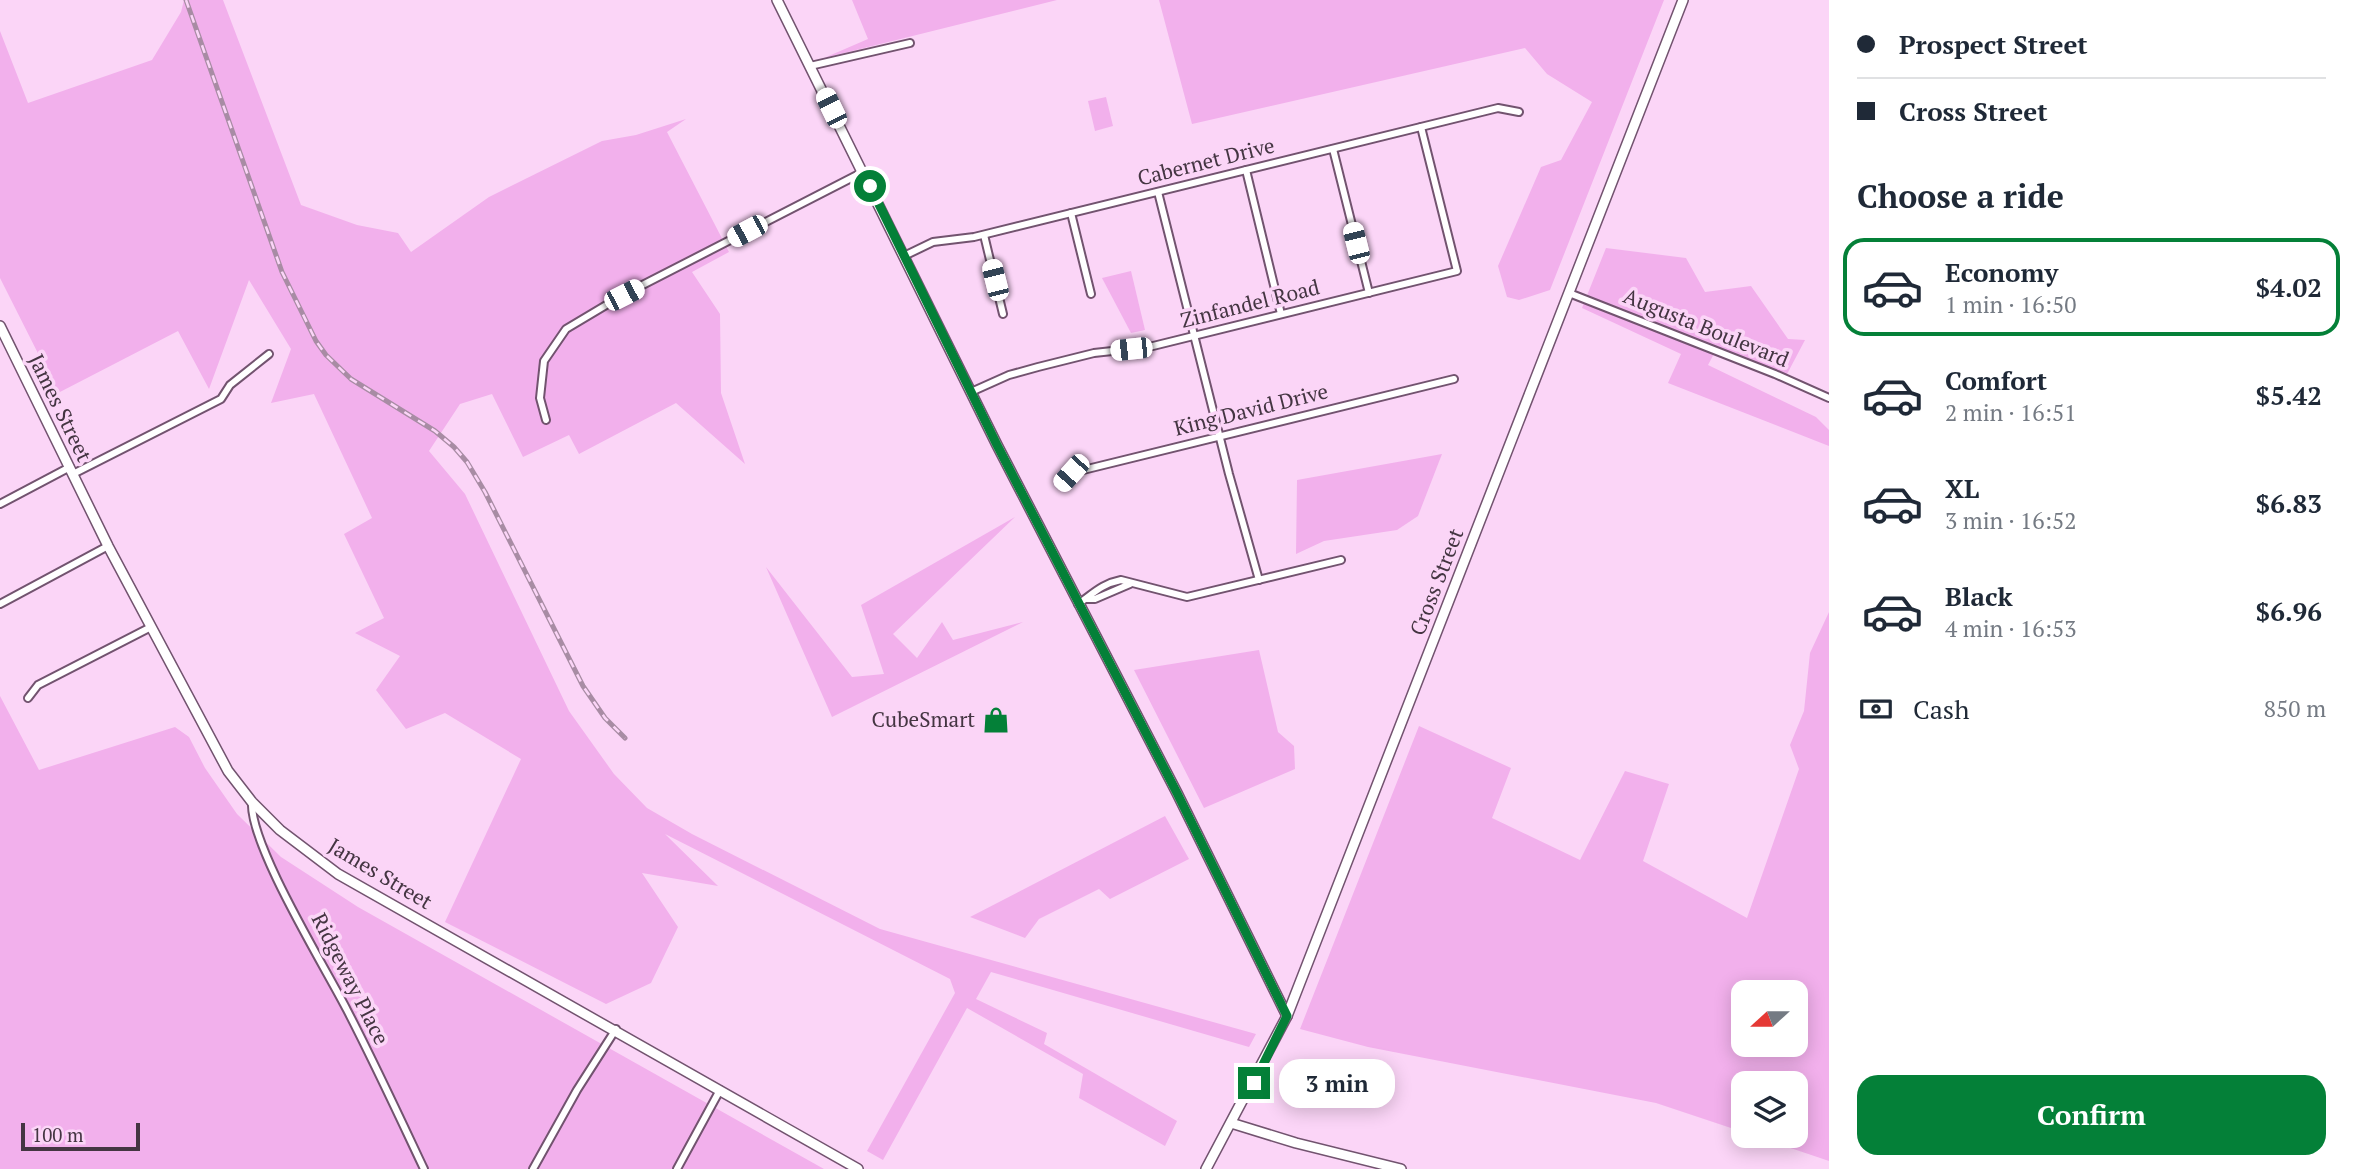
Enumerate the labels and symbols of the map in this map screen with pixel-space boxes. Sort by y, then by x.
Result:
car [813,85,850,131]
street label: Cabernet Drive [1134,130,1277,192]
route start [854,170,886,202]
car [724,212,771,250]
car [1341,220,1372,266]
car [980,257,1011,303]
street label: Zinfandel Road [1177,272,1323,334]
car [601,276,648,314]
street label: Augusta Boulevard [1619,281,1794,373]
car [1110,336,1153,362]
street label: James Street [23,349,99,466]
street label: King David Drive [1171,376,1331,442]
car [1050,450,1093,496]
street label: Cross Street [1403,524,1469,639]
place label: CubeSmart [872,705,975,733]
shop icon: CubeSmart [981,705,1011,735]
street label: James Street [323,831,438,915]
street label: Ridgeway Place [306,908,396,1049]
north arrow [1731,980,1808,1057]
callout: 3 min [1278,1058,1394,1108]
route end [1238,1067,1270,1099]
scale bar [21,1120,140,1152]

